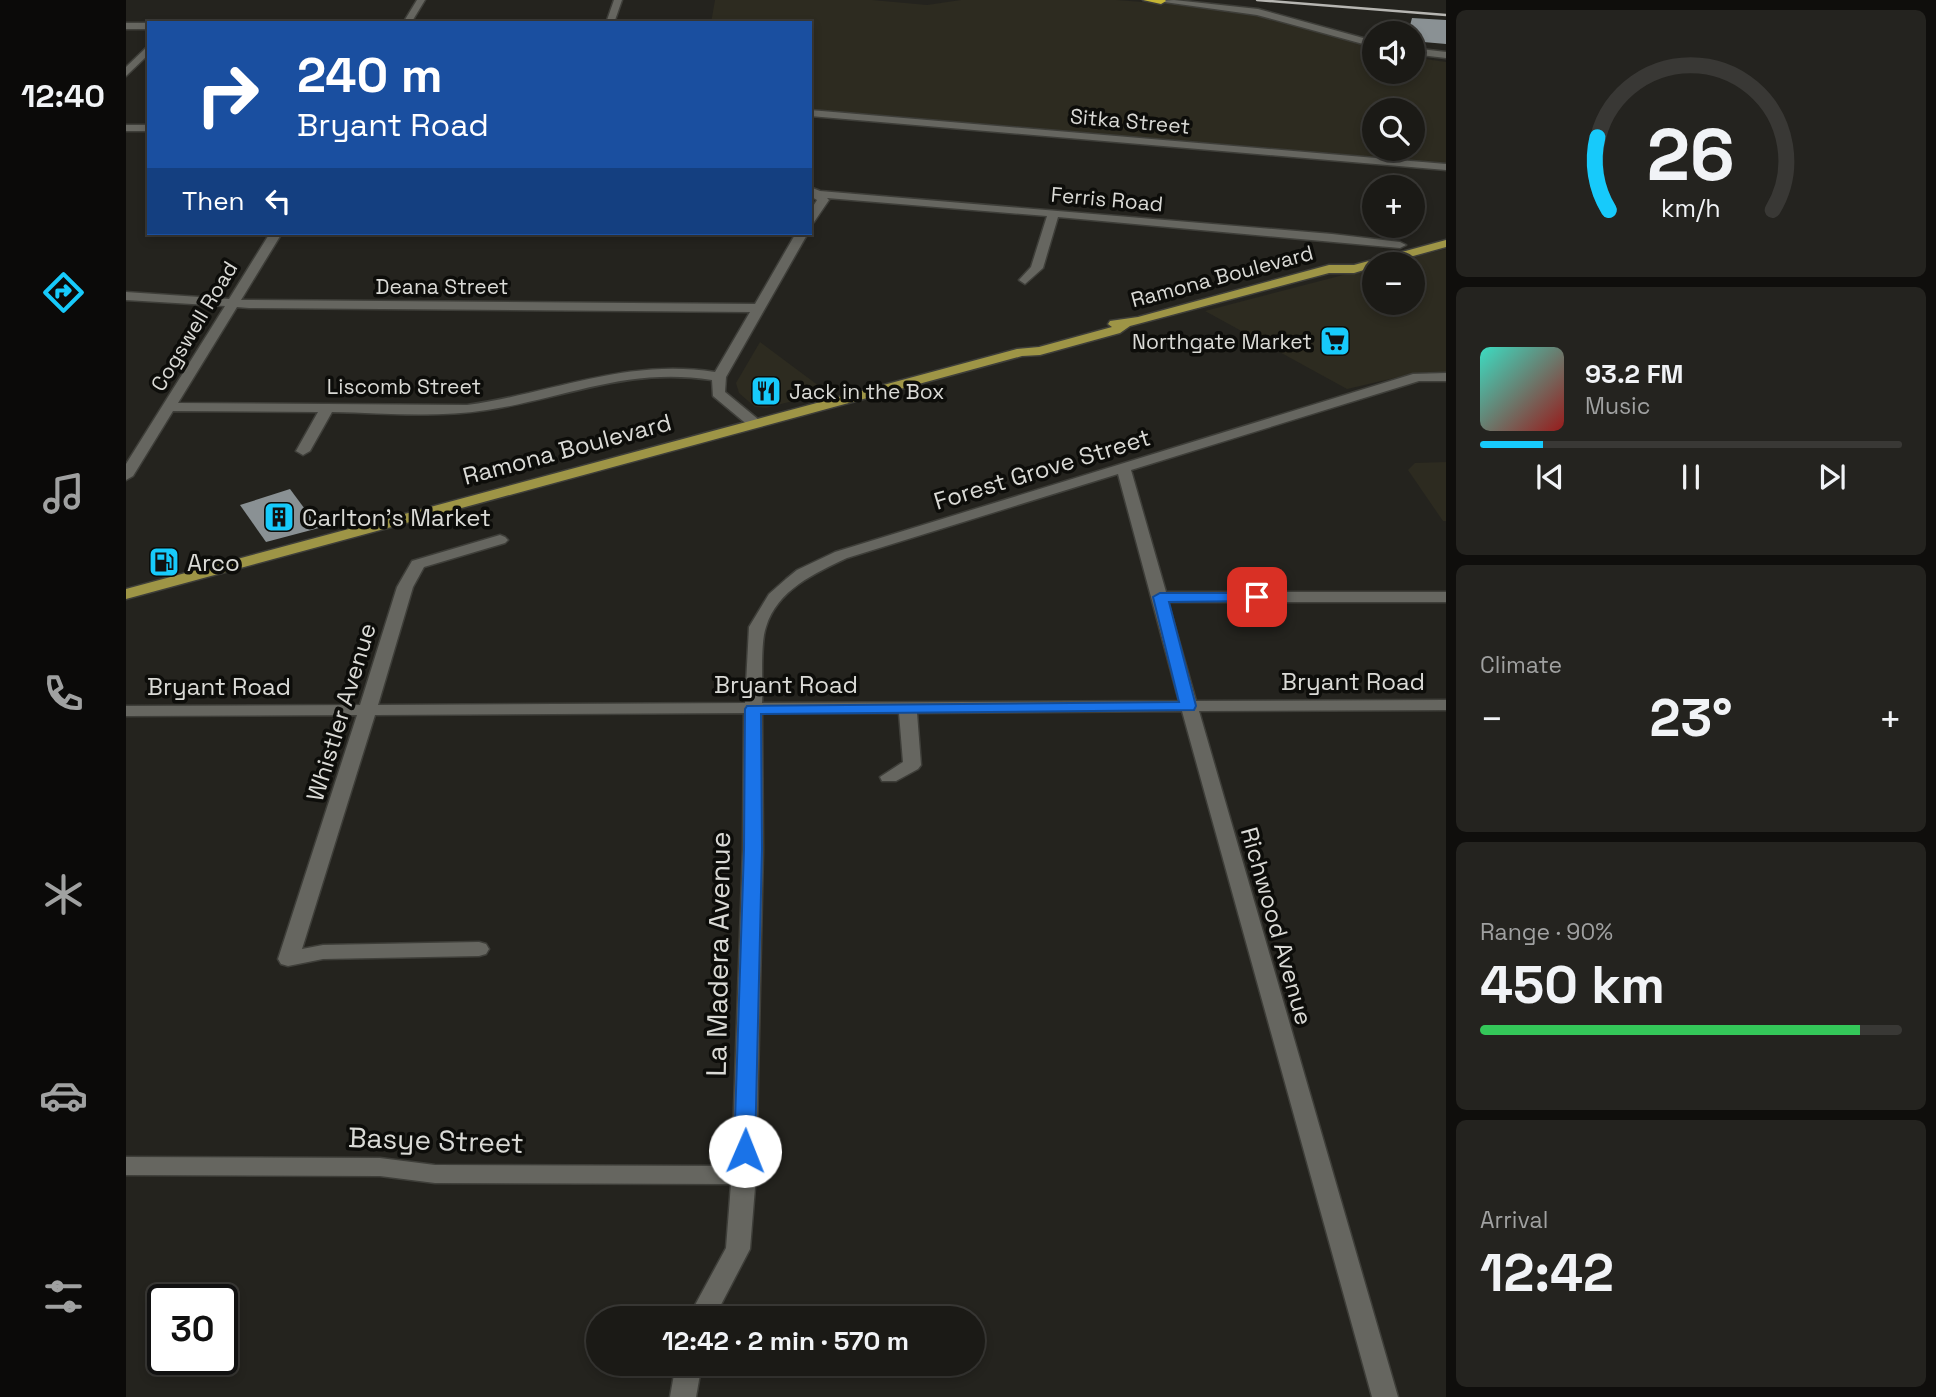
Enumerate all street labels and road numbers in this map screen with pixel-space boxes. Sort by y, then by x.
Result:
street label: Sitka Street [1069,102,1191,140]
street label: Ferris Road [1050,181,1164,217]
street label: Ramona Boulevard [1128,239,1316,313]
street label: Cogswell Road [145,256,243,396]
street label: Deana Street [376,273,508,300]
street label: Liscomb Street [327,373,481,400]
street label: Ramona Boulevard [459,406,675,492]
street label: Forest Grove Street [930,421,1154,517]
street label: Whistler Avenue [299,619,383,805]
street label: Bryant Road [1281,666,1425,697]
street label: Bryant Road [714,669,858,700]
street label: Bryant Road [147,671,291,702]
street label: Richwood Avenue [1234,823,1320,1029]
street label: La Madera Avenue [698,831,738,1077]
street label: Basye Street [348,1119,524,1161]

